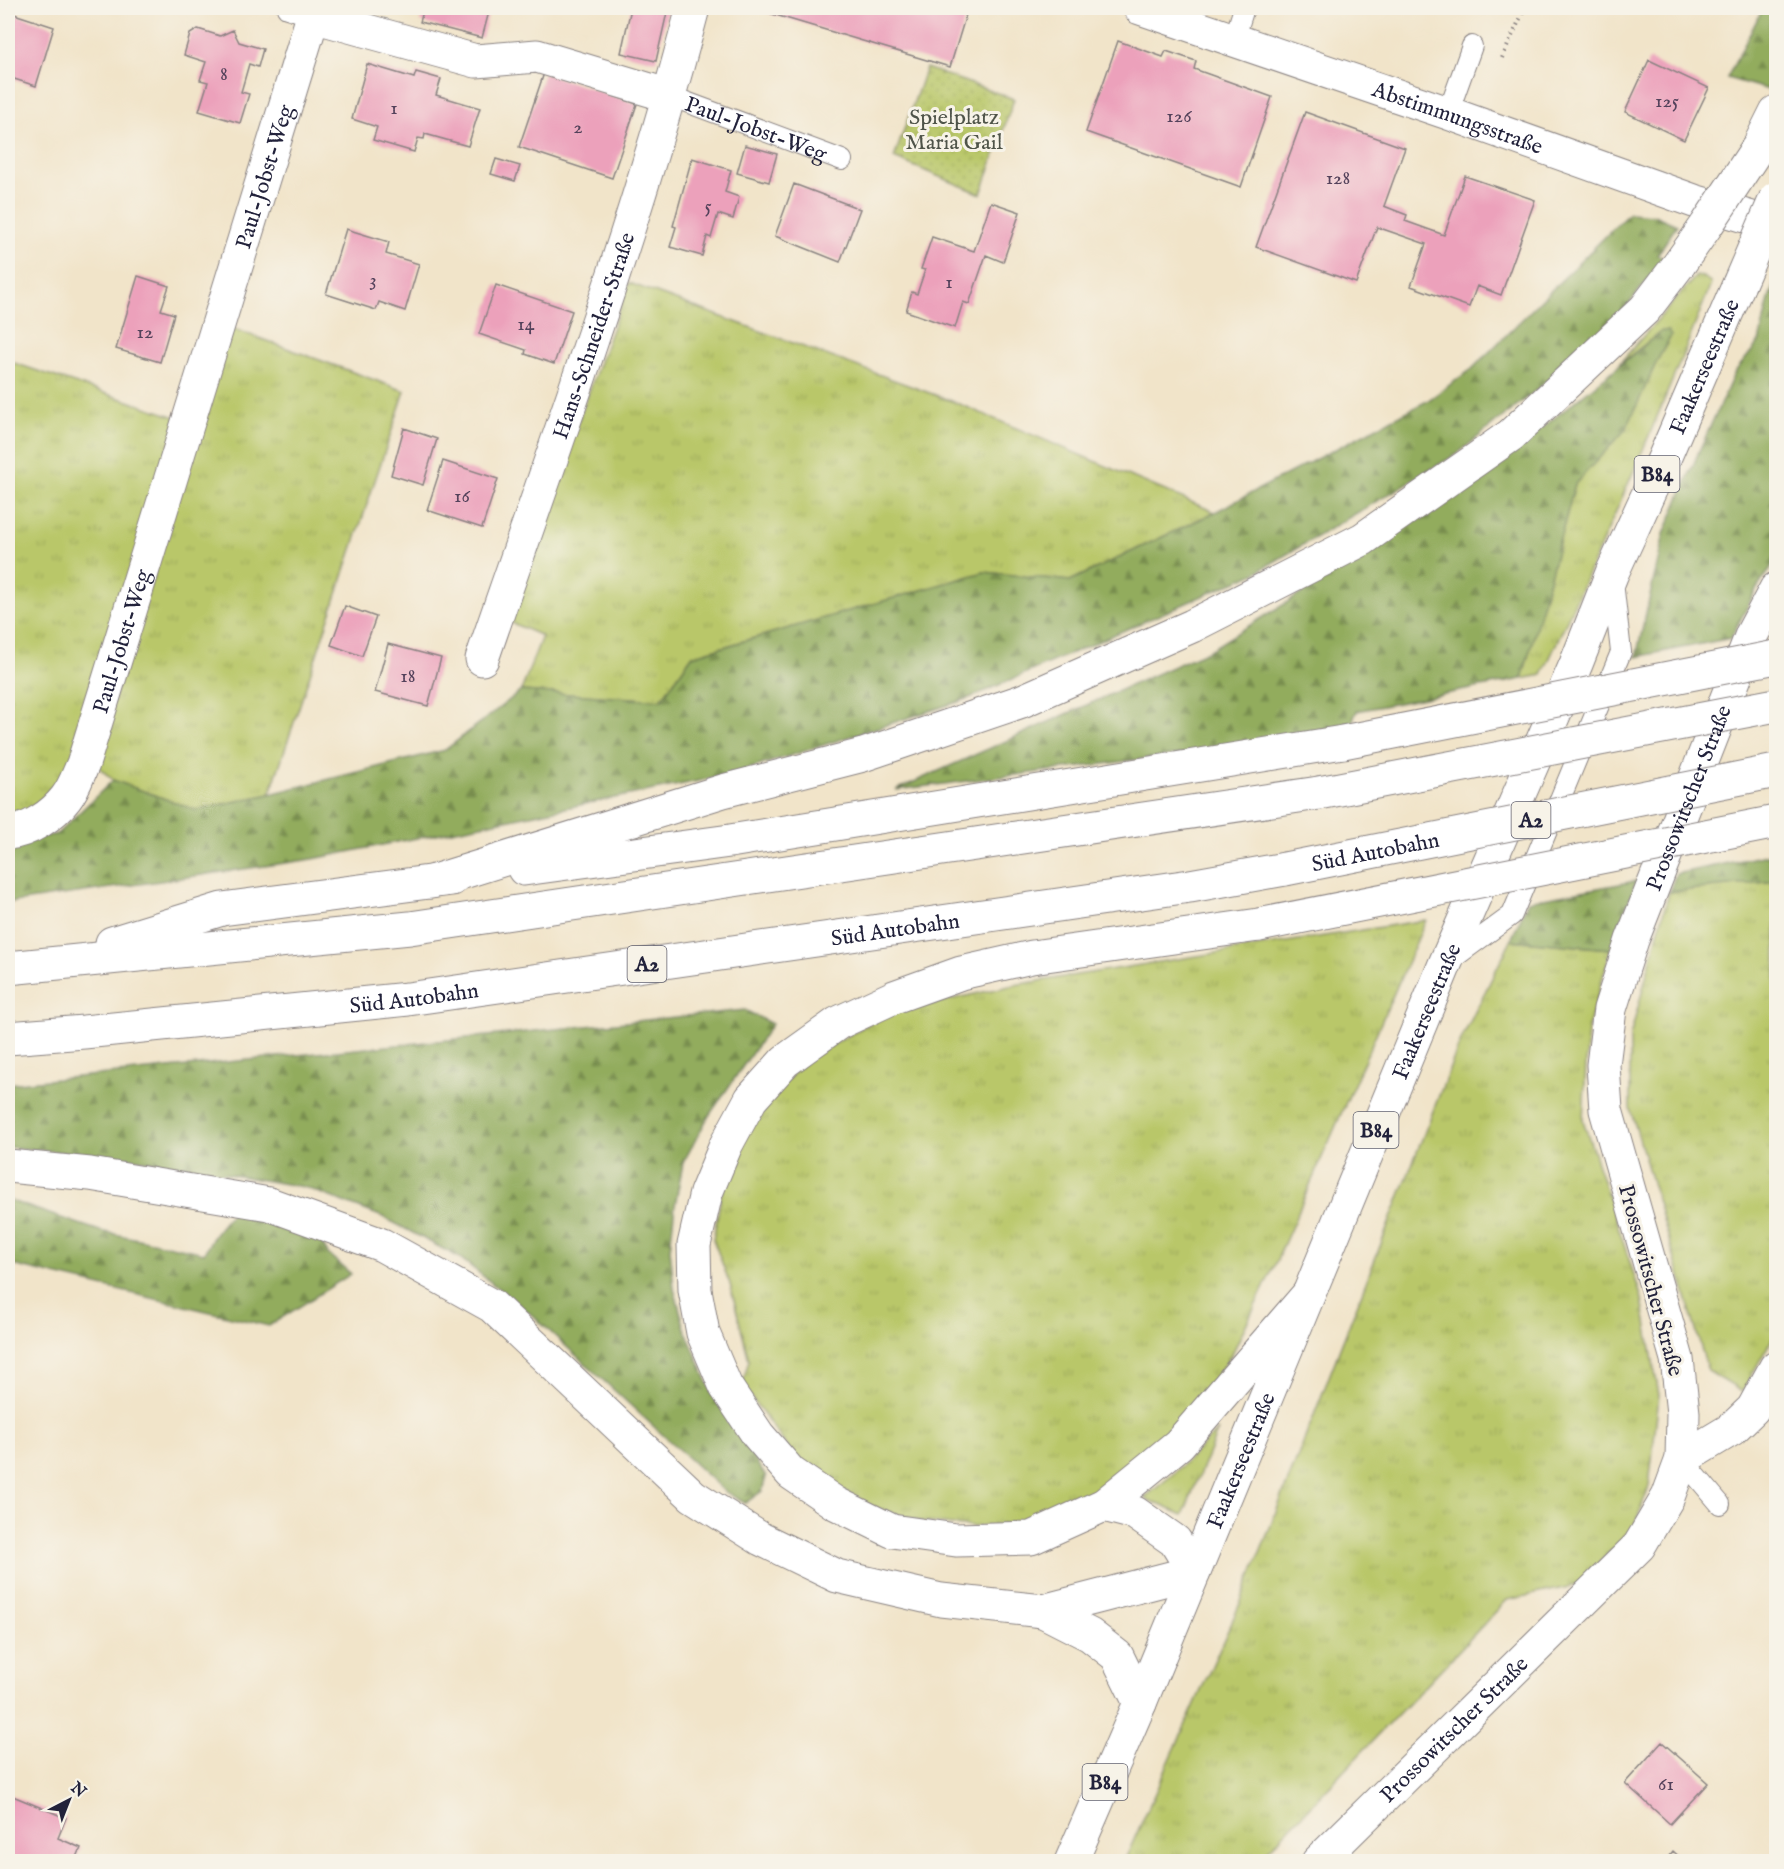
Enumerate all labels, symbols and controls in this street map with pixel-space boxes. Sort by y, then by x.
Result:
house number: 8 [220,62,228,87]
street label: Abstimmungsstraße [1367,76,1546,162]
house number: 125 [1655,89,1679,114]
street label: Paul-Jobst-Weg [681,91,831,169]
house number: 1 [390,96,398,121]
street label: Paul-Jobst-Weg [230,101,301,253]
park label: Spielplatz Maria Gail [905,104,1003,157]
house number: 126 [1166,104,1192,129]
house number: 2 [573,115,583,140]
house number: 128 [1326,166,1350,191]
house number: 5 [704,194,712,219]
street label: Hans-Schneider-Straße [547,229,642,443]
house number: 3 [369,268,377,293]
house number: 1 [945,270,953,295]
street label: Faakerseestraße [1664,295,1747,439]
house number: 14 [517,312,535,337]
house number: 12 [137,320,153,345]
road number: B84 [1634,456,1680,492]
house number: 16 [454,484,471,509]
street label: Paul-Jobst-Weg [87,565,158,717]
house number: 18 [400,664,416,689]
street label: Prossowitscher Straße [1641,701,1739,895]
road number: A2 [1512,802,1550,838]
street label: Süd Autobahn [1309,826,1442,879]
street label: Süd Autobahn [829,907,962,954]
street label: Faakerseestraße [1387,939,1468,1084]
road number: A2 [628,946,666,982]
street label: Süd Autobahn [348,977,481,1021]
road number: B84 [1354,1112,1398,1148]
street label: Prossowitscher Straße [1611,1182,1689,1379]
street label: Faakerseestraße [1201,1389,1283,1533]
street label: Prossowitscher Straße [1375,1651,1535,1809]
road number: B84 [1082,1764,1128,1800]
north arrow [39,1770,99,1830]
house number: 61 [1658,1772,1674,1797]
text: N [65,1778,90,1803]

